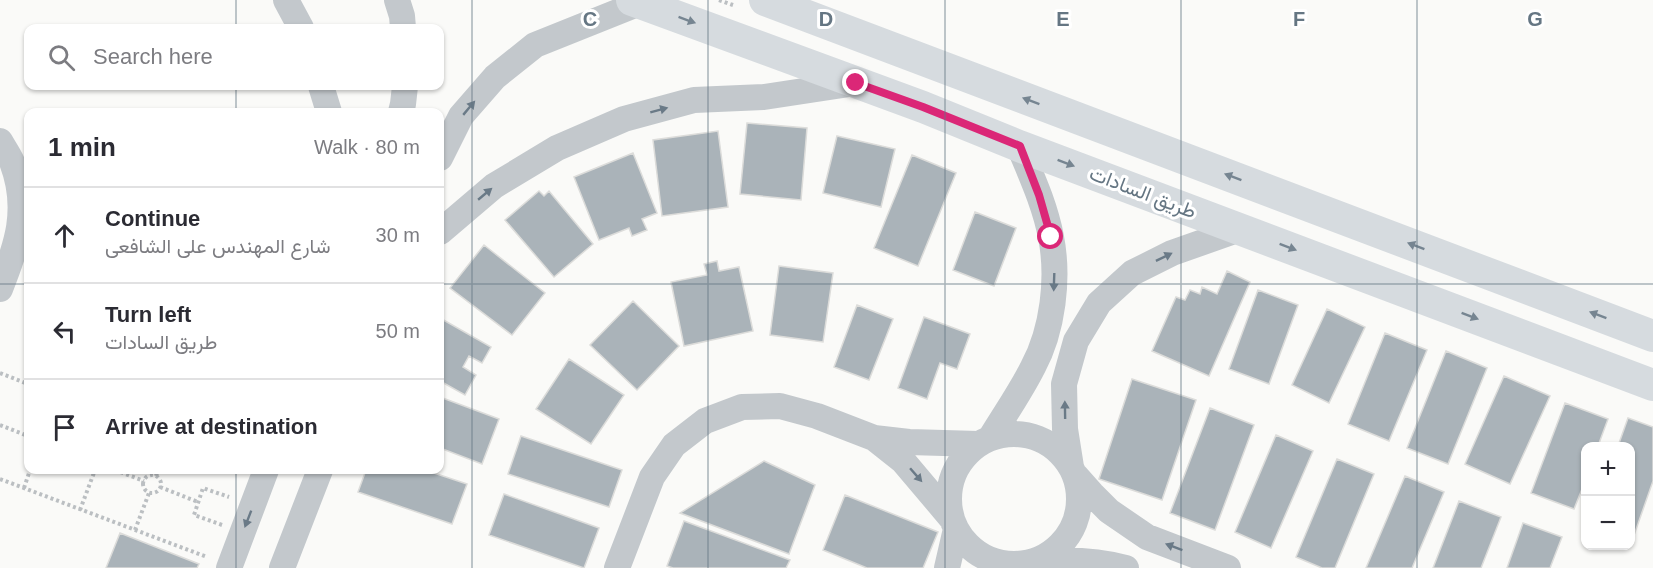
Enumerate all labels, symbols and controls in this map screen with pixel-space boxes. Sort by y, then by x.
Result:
text: C [583,8,597,30]
text: D [819,8,833,30]
text: E [1056,8,1070,30]
text: F [1293,8,1305,30]
text: G [1527,8,1543,30]
one-way arrow [678,16,696,26]
search box [24,24,444,90]
icon: search [45,41,78,74]
text: Search here [93,44,213,69]
route end [842,69,868,95]
one-way arrow [1022,95,1040,105]
one-way arrow [462,100,475,116]
one-way arrow [649,104,668,114]
text: 1 min [48,132,116,162]
text: Walk · 80 m [314,136,420,158]
one-way arrow [1057,159,1075,168]
street label: طريق السادات [1086,162,1199,224]
one-way arrow [1224,172,1242,182]
one-way arrow [477,189,492,201]
text: Continue [105,206,200,231]
icon: ahead [48,219,81,252]
route start [1037,223,1063,249]
text: 30 m [376,224,420,246]
text: شارع المهندس على الشافعى [105,235,331,257]
one-way arrow [1407,241,1425,250]
one-way arrow [1279,242,1297,252]
one-way arrow [1156,252,1173,262]
one-way arrow [1049,273,1058,292]
text: Turn left [105,302,191,327]
one-way arrow [1589,310,1607,319]
one-way arrow [1461,312,1479,321]
icon: left [48,315,81,348]
text: 50 m [376,320,420,342]
text: طريق السادات [105,331,217,353]
one-way arrow [1060,400,1070,419]
icon: arrive [48,411,81,444]
text: Arrive at destination [105,414,318,439]
map controls [1581,442,1635,550]
button: + [1581,442,1635,496]
one-way arrow [909,468,922,483]
button: − [1581,496,1635,550]
one-way arrow [242,510,252,528]
one-way arrow [1164,542,1182,552]

